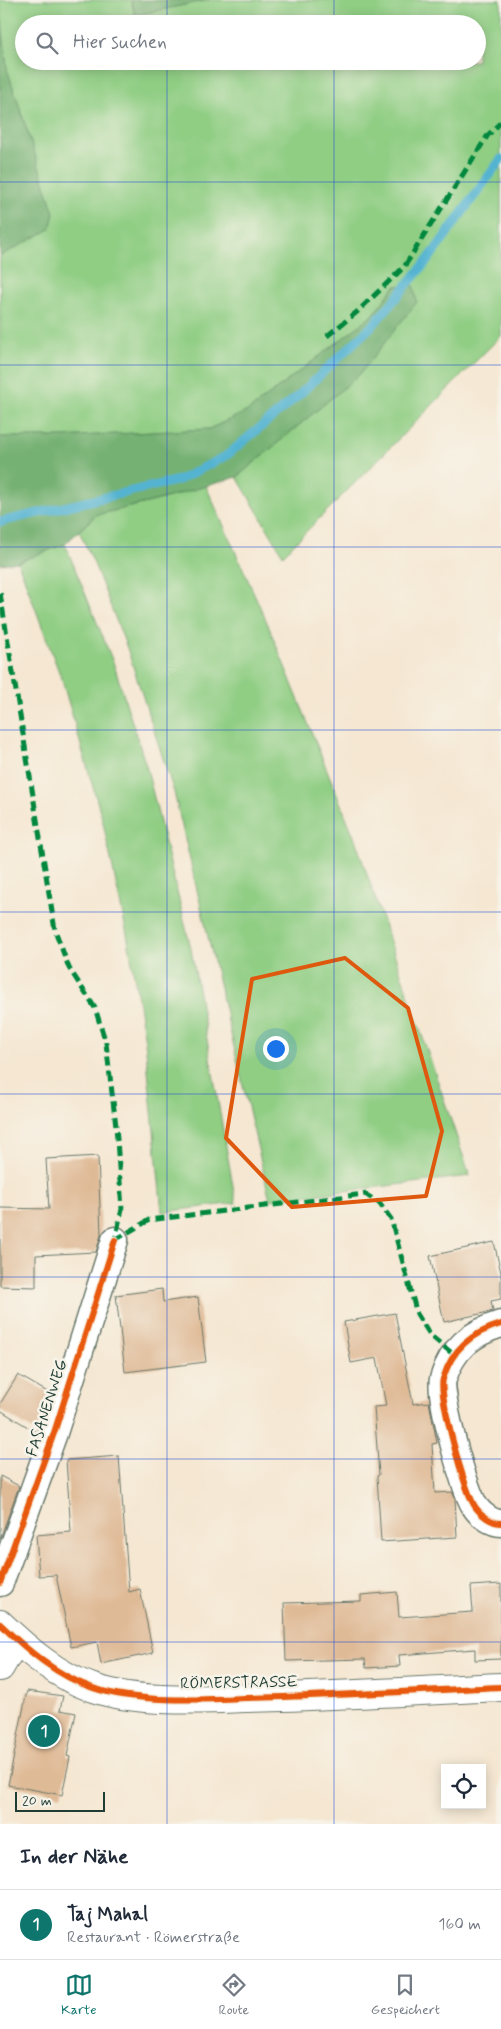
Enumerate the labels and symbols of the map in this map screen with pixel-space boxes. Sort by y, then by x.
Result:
your location [263,1036,289,1062]
street label: FASANENWEG [21,1357,73,1459]
street label: RÖMERSTRASSE [180,1671,298,1695]
pin: 1 [28,1712,60,1750]
scale bar [15,1789,105,1812]

